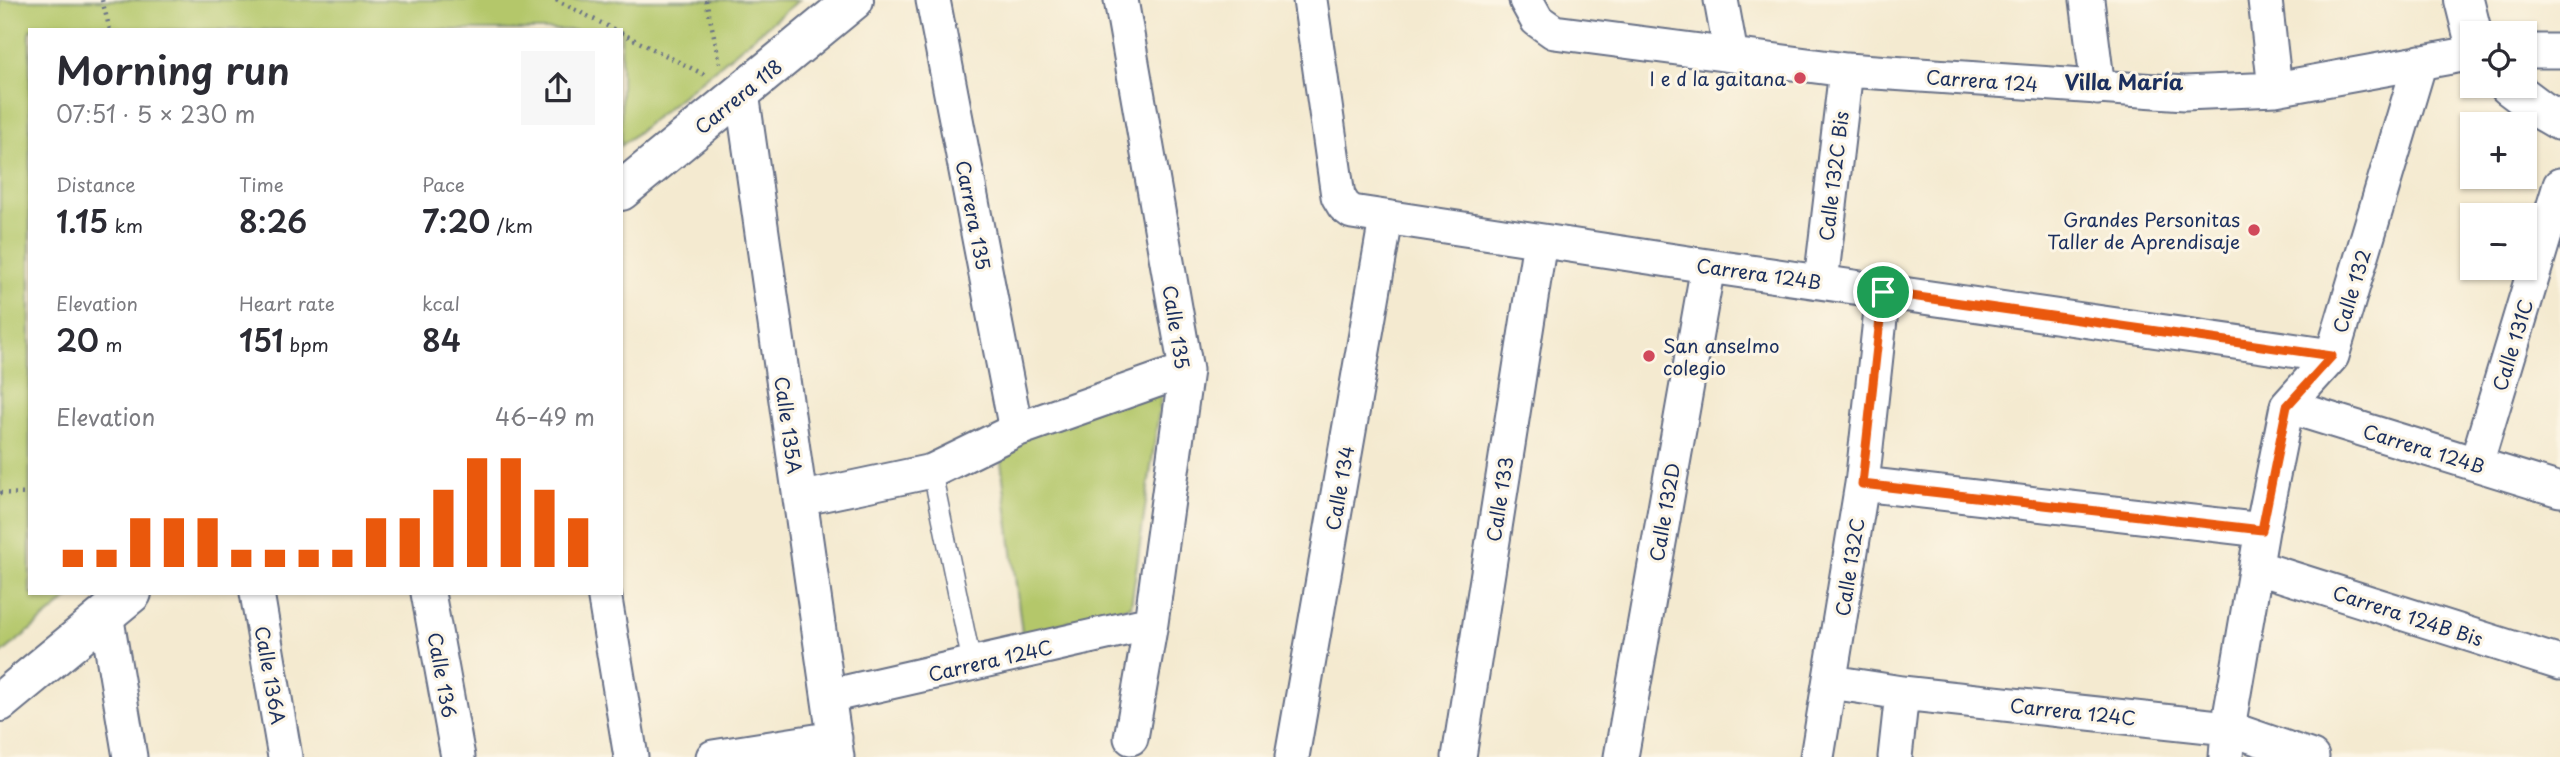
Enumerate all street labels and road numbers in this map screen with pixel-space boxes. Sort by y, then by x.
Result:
street label: Carrera 118 [688,52,788,140]
street label: Carrera 124 [1925,62,2039,98]
street label: Calle 132C Bis [1811,110,1855,242]
street label: Carrera 135 [950,158,998,272]
street label: Calle 132 [2325,246,2377,336]
street label: Carrera 124B [1695,250,1823,296]
street label: Calle 135 [1157,283,1197,371]
street label: Calle 131C [2485,296,2539,394]
street label: Calle 135A [768,374,810,476]
street label: Carrera 124B [2360,416,2488,480]
street label: Calle 134 [1318,443,1360,533]
street label: Calle 133 [1478,454,1520,544]
street label: Calle 132D [1642,460,1686,564]
street label: Calle 132C [1827,516,1871,618]
street label: Carrera 124B Bis [2329,578,2487,652]
street label: Calle 136A [249,624,293,726]
street label: Calle 136 [422,630,464,720]
street label: Carrera 124C [925,632,1055,688]
street label: Carrera 124C [2009,690,2137,732]

